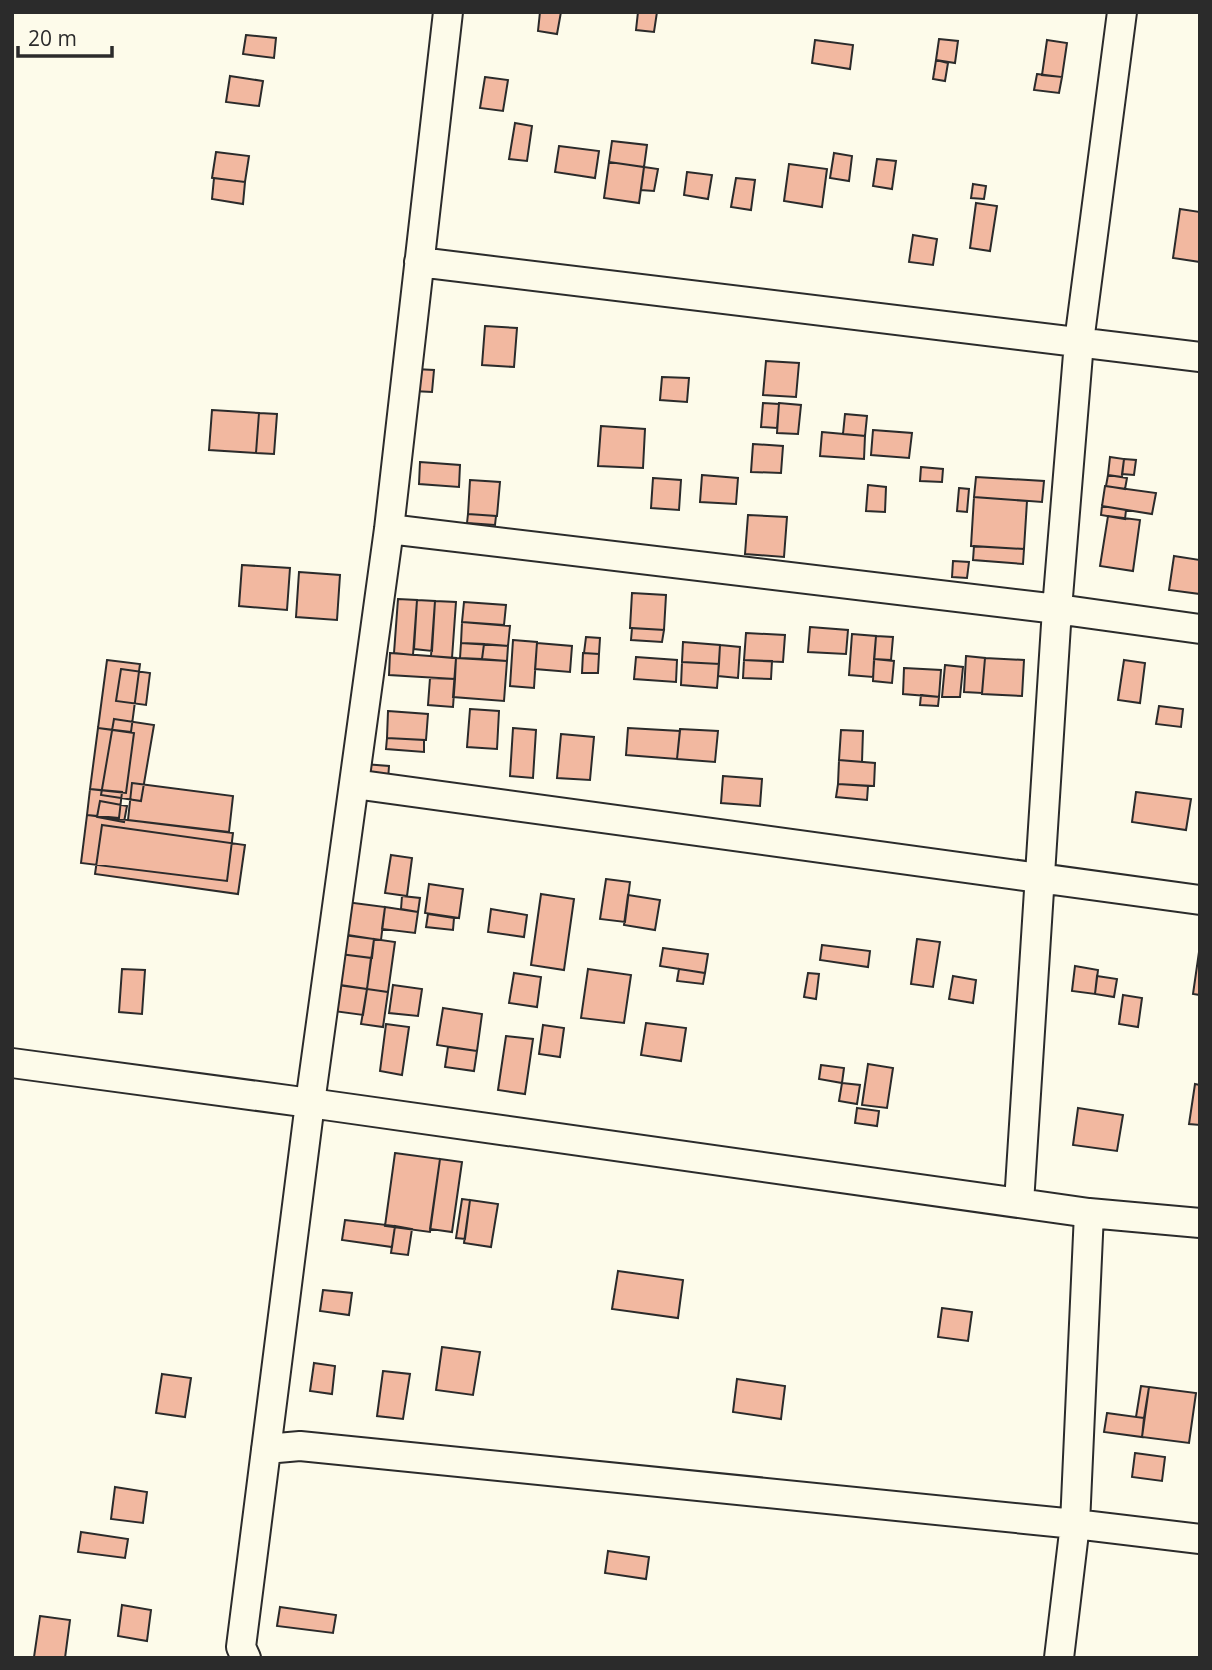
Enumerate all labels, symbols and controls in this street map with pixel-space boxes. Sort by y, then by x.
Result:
scale bar [18,14,112,58]
text: 20 m [28,24,77,52]

